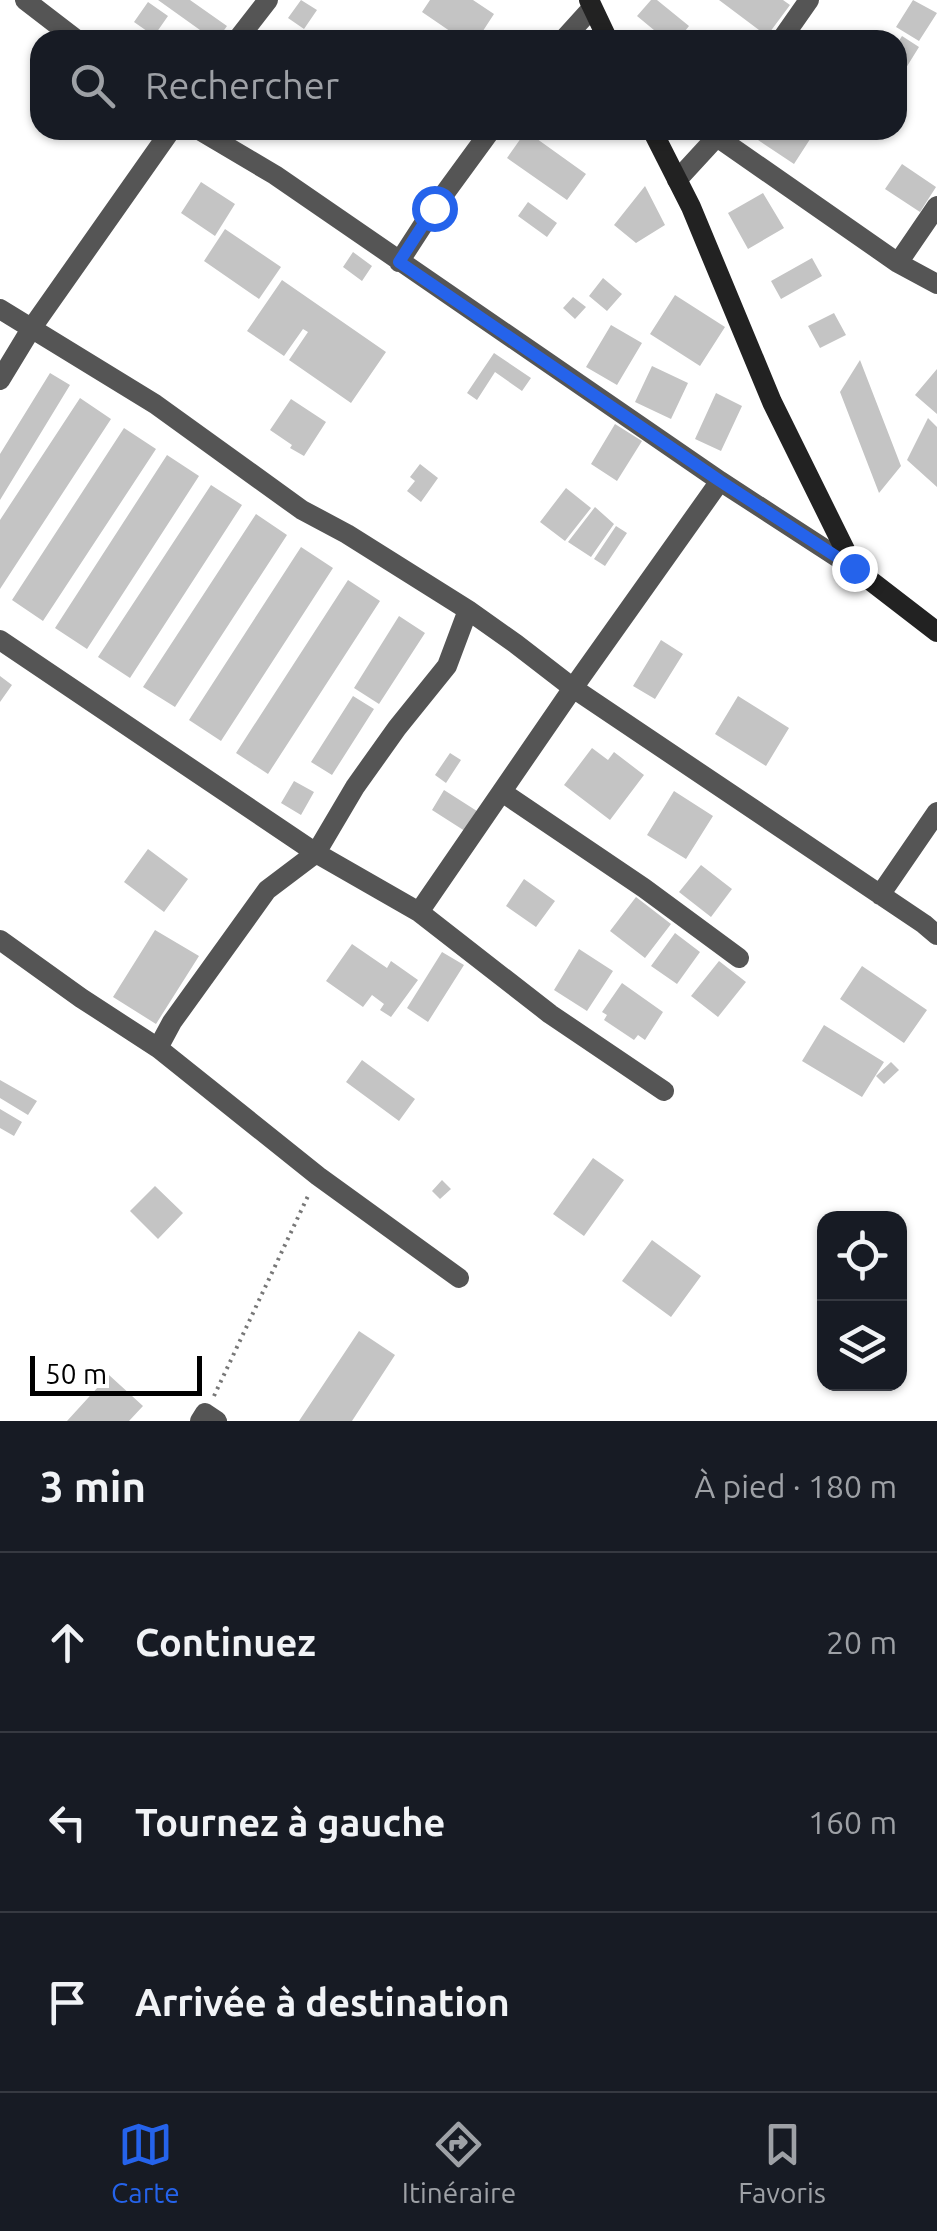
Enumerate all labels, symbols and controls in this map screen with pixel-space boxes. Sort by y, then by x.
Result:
search box [30,30,907,140]
icon: search [65,58,120,113]
text: Rechercher [145,64,339,106]
route start [412,186,458,232]
route end [832,546,878,592]
map controls [817,1211,907,1391]
button: locate [817,1211,907,1301]
button: layers [817,1301,907,1391]
scale bar [30,1351,202,1396]
text: 50 m [45,1358,107,1389]
text: 3 min [40,1463,146,1510]
text: À pied · 180 m [694,1468,897,1504]
icon: ahead [40,1615,95,1670]
text: Continuez [135,1621,316,1663]
text: 20 m [826,1624,897,1660]
icon: left [40,1795,95,1850]
text: Tournez à gauche [135,1801,445,1843]
text: 160 m [808,1804,897,1840]
icon: arrive [40,1975,95,2030]
text: Arrivée à destination [135,1981,510,2023]
tab: Carte [111,2117,180,2208]
tab: Itinéraire [402,2117,516,2208]
tab: Favoris [738,2117,826,2208]

